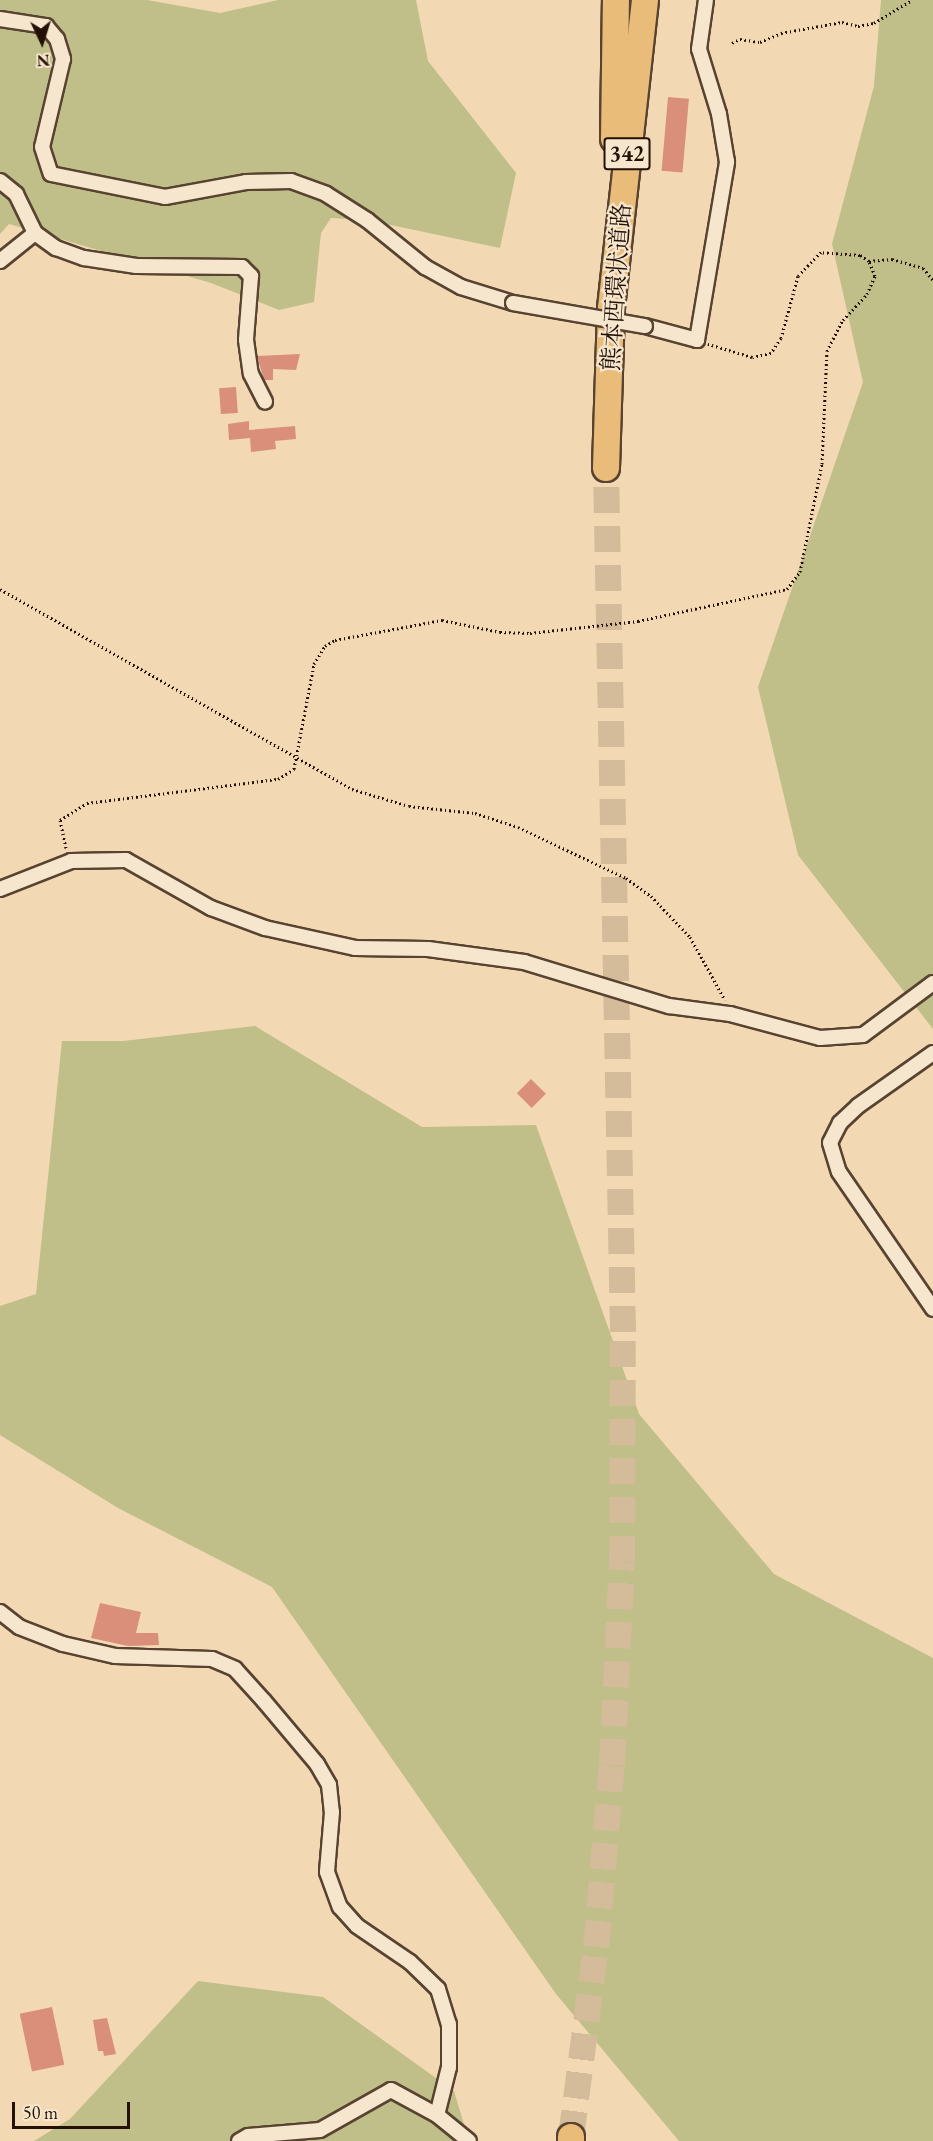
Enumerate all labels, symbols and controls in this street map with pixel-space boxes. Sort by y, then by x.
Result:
north arrow [12,12,72,72]
text: N [36,50,50,71]
road number: 342 [603,135,651,173]
street label: 熊本西環状道路 [596,202,636,372]
scale bar [15,2090,134,2128]
text: 50 m [23,2101,58,2124]

